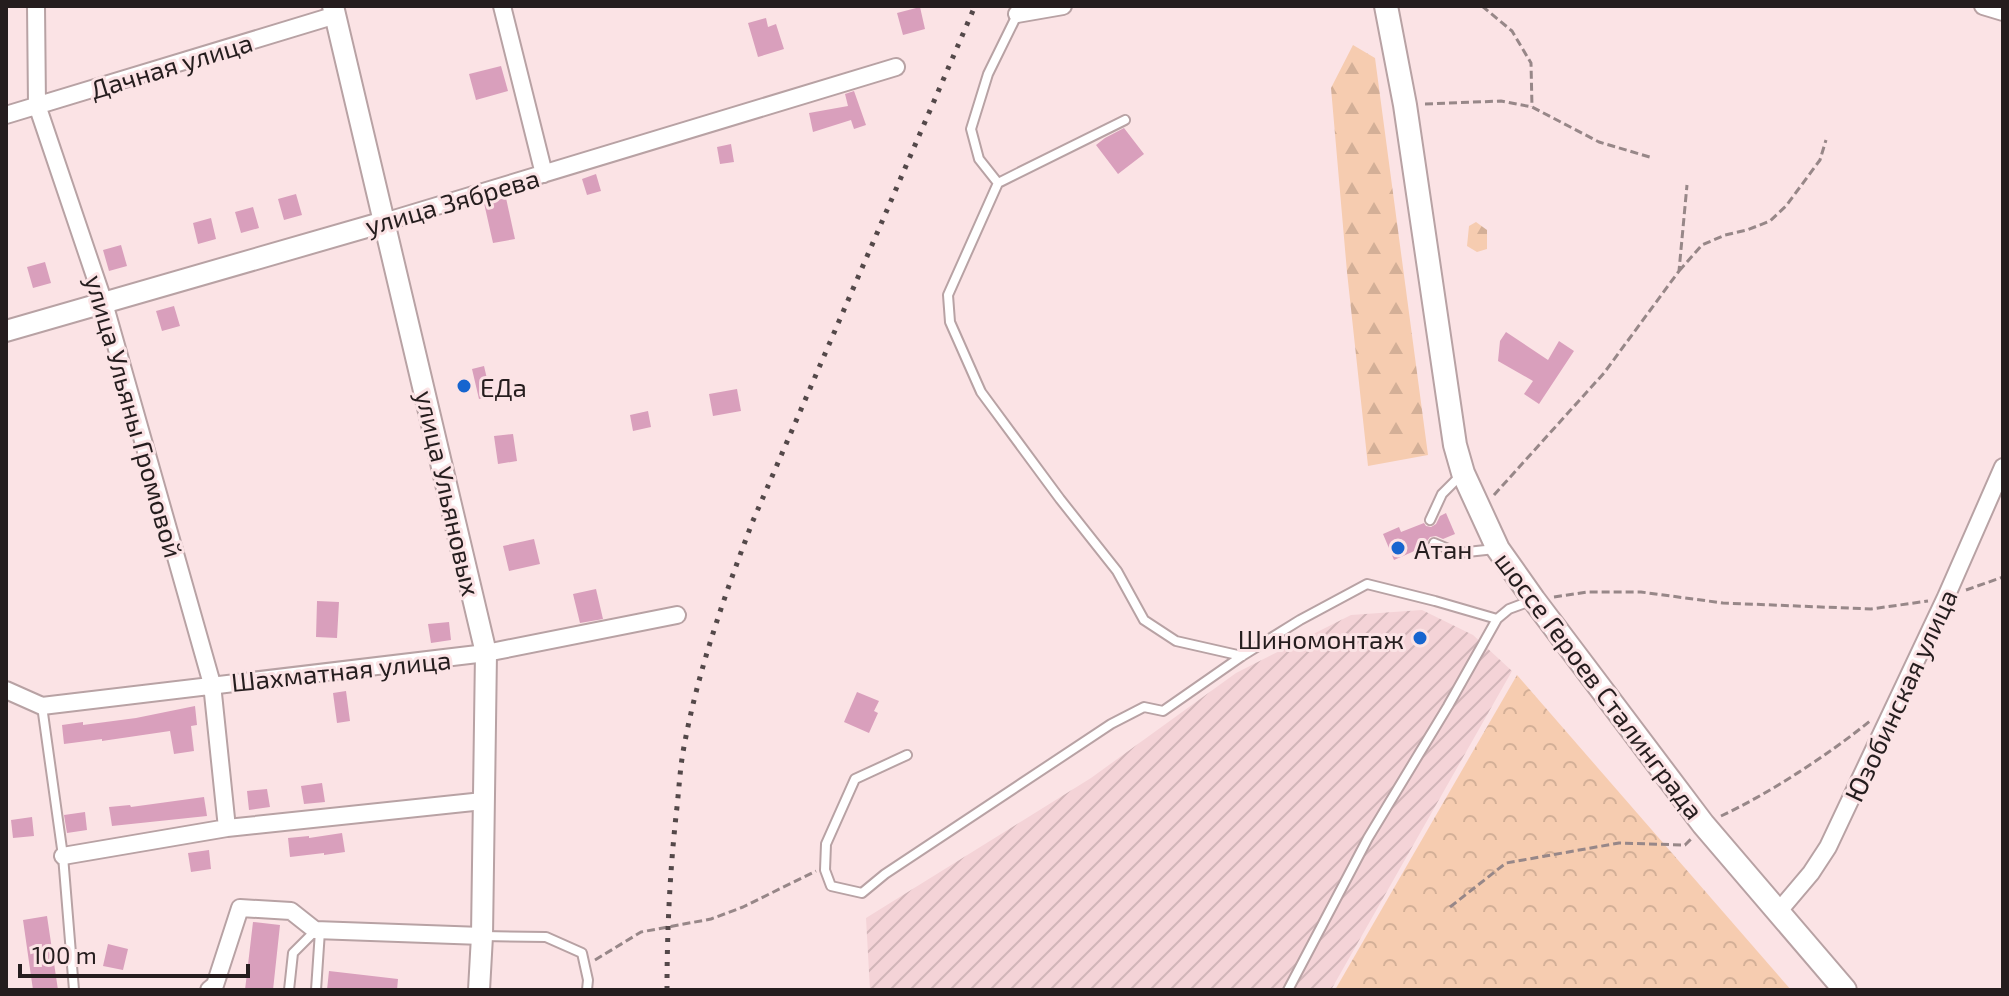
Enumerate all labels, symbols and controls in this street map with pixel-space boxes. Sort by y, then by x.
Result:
street label: Дачная улица [86,26,256,105]
street label: улица Зябрева [361,161,543,242]
street label: улица Ульяны Громовой [79,271,190,561]
place label: ЕДа [480,371,527,402]
marker: ЕДа [455,377,473,395]
street label: улица Ульяновых [409,387,488,599]
place label: Атан [1414,533,1472,564]
marker: Атан [1389,539,1407,557]
street label: шоссе Героев Сталинграда [1489,545,1711,825]
street label: Юзобинская улица [1837,584,1964,807]
place label: Шиномонтаж [1238,623,1404,654]
marker: Шиномонтаж [1411,629,1429,647]
street label: Шахматная улица [230,643,453,698]
scale bar [20,928,248,978]
text: 100 m [32,940,97,969]

